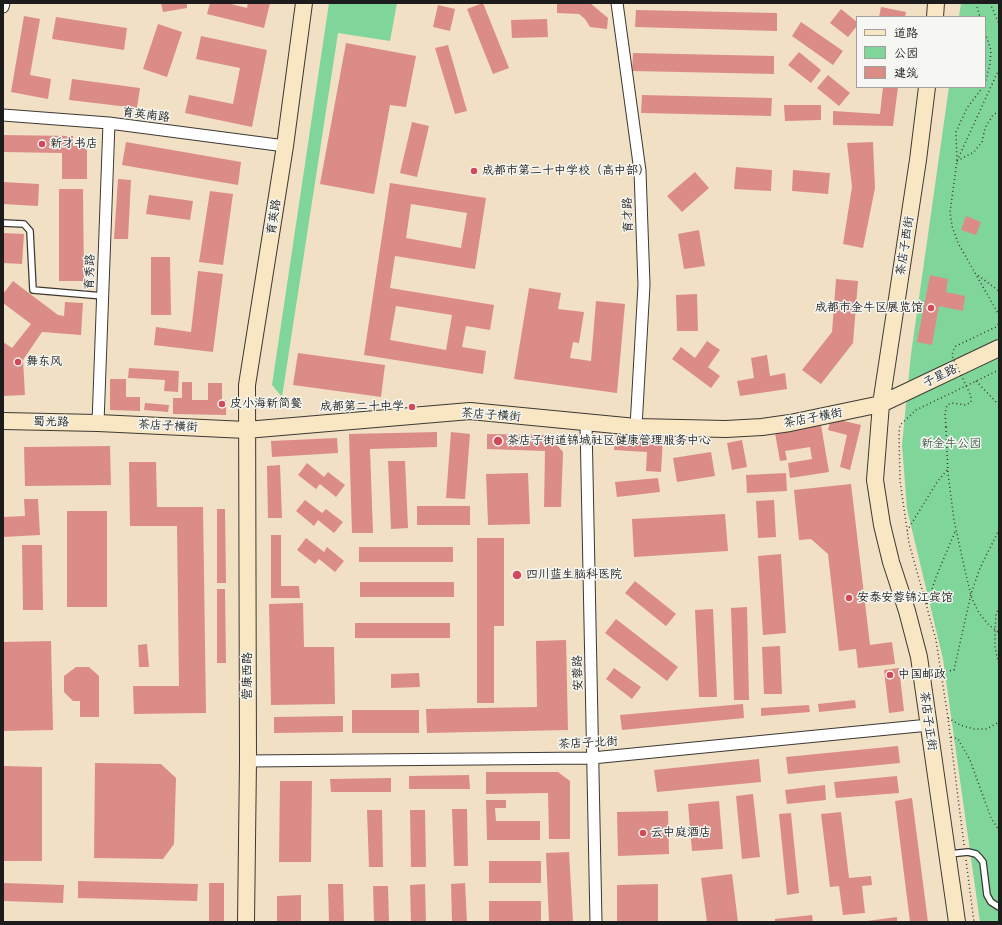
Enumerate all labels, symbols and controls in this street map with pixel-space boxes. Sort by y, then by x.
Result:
legend [856,16,986,88]
text: 道路 [894,26,918,40]
text: 公园 [894,46,918,60]
text: 建筑 [894,66,918,80]
street label: 育英南路 [121,105,171,125]
place label: 新才书店 [50,137,98,151]
marker: 新才书店 [37,139,47,149]
place label: 成都市第二十中学校（高中部） [482,164,650,178]
marker: 成都市第二十中学校（高中部） [469,166,479,176]
street label: 育才路 [620,197,636,233]
street label: 育英路 [264,198,284,236]
street label: 茶店子西街 [893,215,917,277]
street label: 育秀路 [82,254,98,290]
place label: 成都市金牛区展览馆 [815,301,923,315]
marker: 成都市金牛区展览馆 [926,303,936,313]
place label: 舞东风 [26,355,62,369]
marker: 舞东风 [13,357,23,367]
street label: 子星路 [921,362,959,390]
place label: 皮小海新简餐 [230,397,302,411]
marker: 皮小海新简餐 [217,399,227,409]
place label: 成都第二十中学 [320,400,404,414]
marker: 成都第二十中学 [407,402,417,412]
street label: 茶店子横街 [782,405,844,431]
street label: 茶店子横街 [461,406,521,424]
street label: 蜀光路 [33,414,69,430]
street label: 茶店子横街 [138,417,198,435]
place label: 茶店子街道锦城社区健康管理服务中心 [507,434,711,448]
marker: 茶店子街道锦城社区健康管理服务中心 [492,435,504,447]
park label: 新金牛公园 [921,437,981,451]
place label: 四川蓝生脑科医院 [526,568,622,582]
marker: 四川蓝生脑科医院 [511,569,523,581]
place label: 安泰安蓉锦江宾馆 [857,591,953,605]
marker: 安泰安蓉锦江宾馆 [844,593,854,603]
street label: 营康西路 [241,652,255,700]
street label: 安蓉路 [570,655,586,691]
place label: 中国邮政 [898,668,946,682]
marker: 中国邮政 [885,670,895,680]
street label: 茶店子正街 [917,690,939,752]
street label: 茶店子北街 [558,734,618,752]
place label: 云中庭酒店 [651,826,711,840]
marker: 云中庭酒店 [638,828,648,838]

